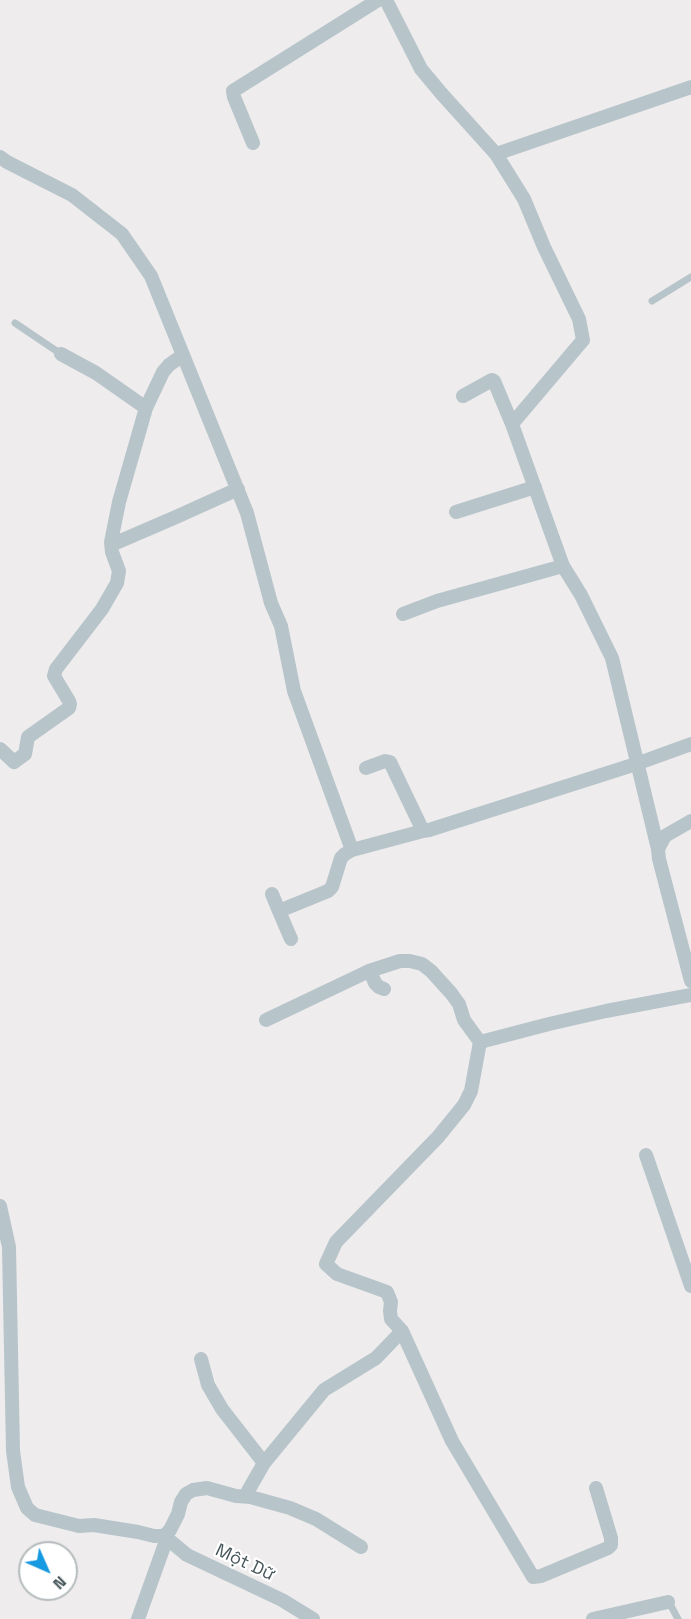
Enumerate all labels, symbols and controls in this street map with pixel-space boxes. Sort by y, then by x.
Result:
street label: Một Dữ [212,1540,278,1586]
north arrow [18,1541,78,1601]
text: N [48,1571,71,1594]

